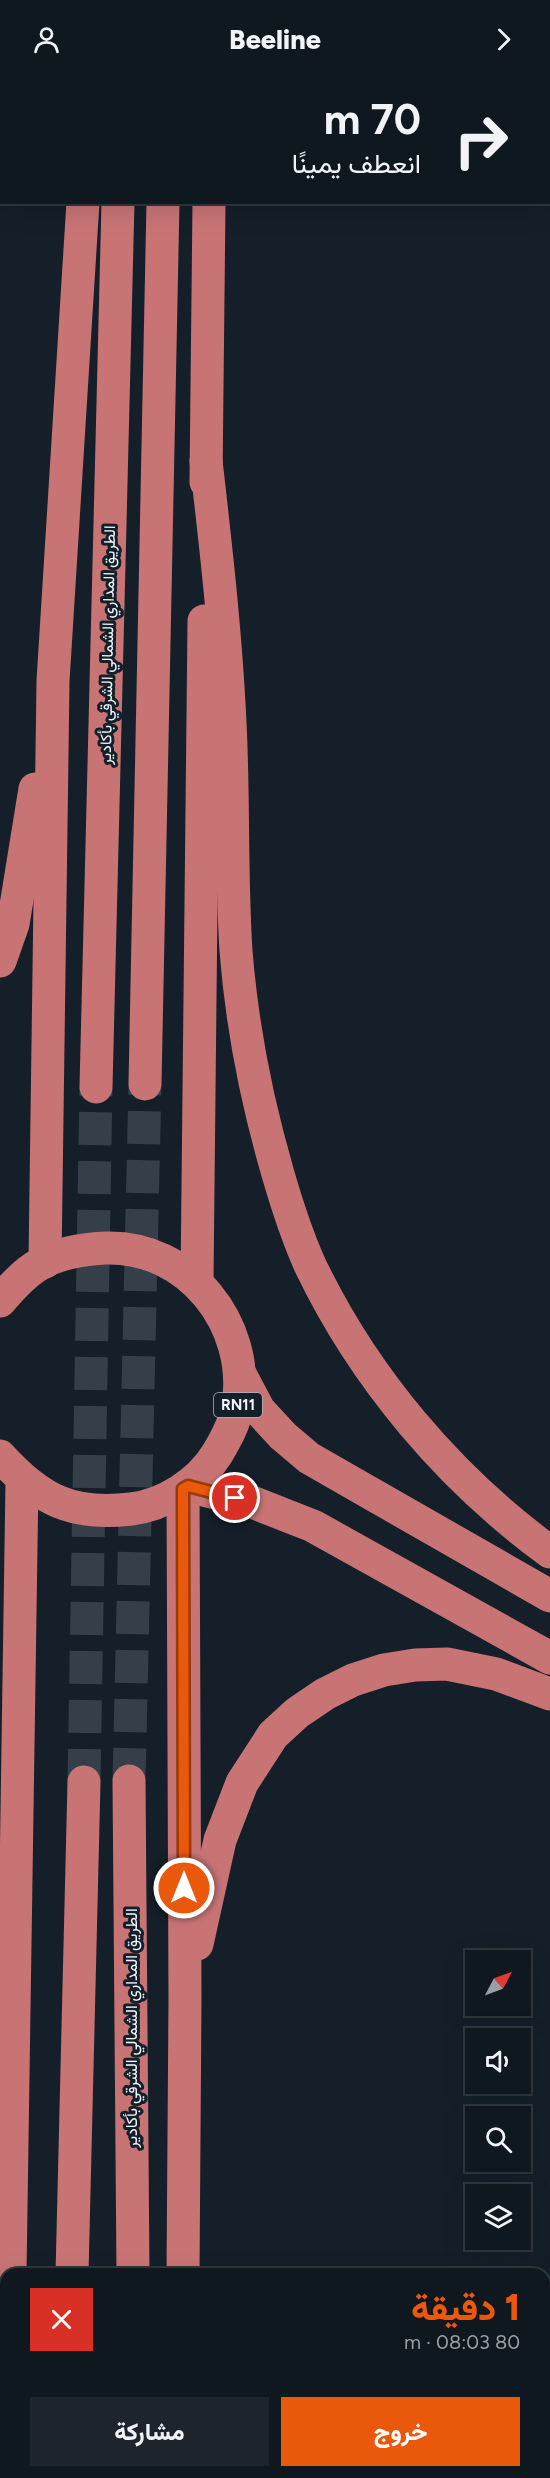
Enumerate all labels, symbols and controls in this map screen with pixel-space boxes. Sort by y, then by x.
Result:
icon: person [30,23,63,56]
text: Beeline [229,23,321,56]
icon: forward [487,23,520,56]
text: 70 m [324,94,421,145]
icon: right [442,102,520,180]
text: انعطف يمينًا [292,147,421,180]
street label: الطريق المداري الشمالي الشرقي بأكادير [96,525,123,766]
road number: RN11 [214,1393,262,1417]
pin [209,1472,260,1523]
icon: arrive [218,1481,251,1514]
position arrow [152,1856,216,1920]
street label: الطريق المداري الشمالي الشرقي بأكادير [122,1908,145,2149]
north arrow [465,1950,531,2016]
map controls [465,1950,531,2250]
button: sound [465,2028,531,2094]
button: search [465,2106,531,2172]
button: layers [465,2184,531,2250]
text: 1 دقيقة [411,2286,520,2329]
button: close [30,2288,93,2351]
text: 80 m · 08:03 [404,2330,520,2354]
button: مشاركة [30,2397,269,2466]
button: خروج [281,2397,520,2466]

